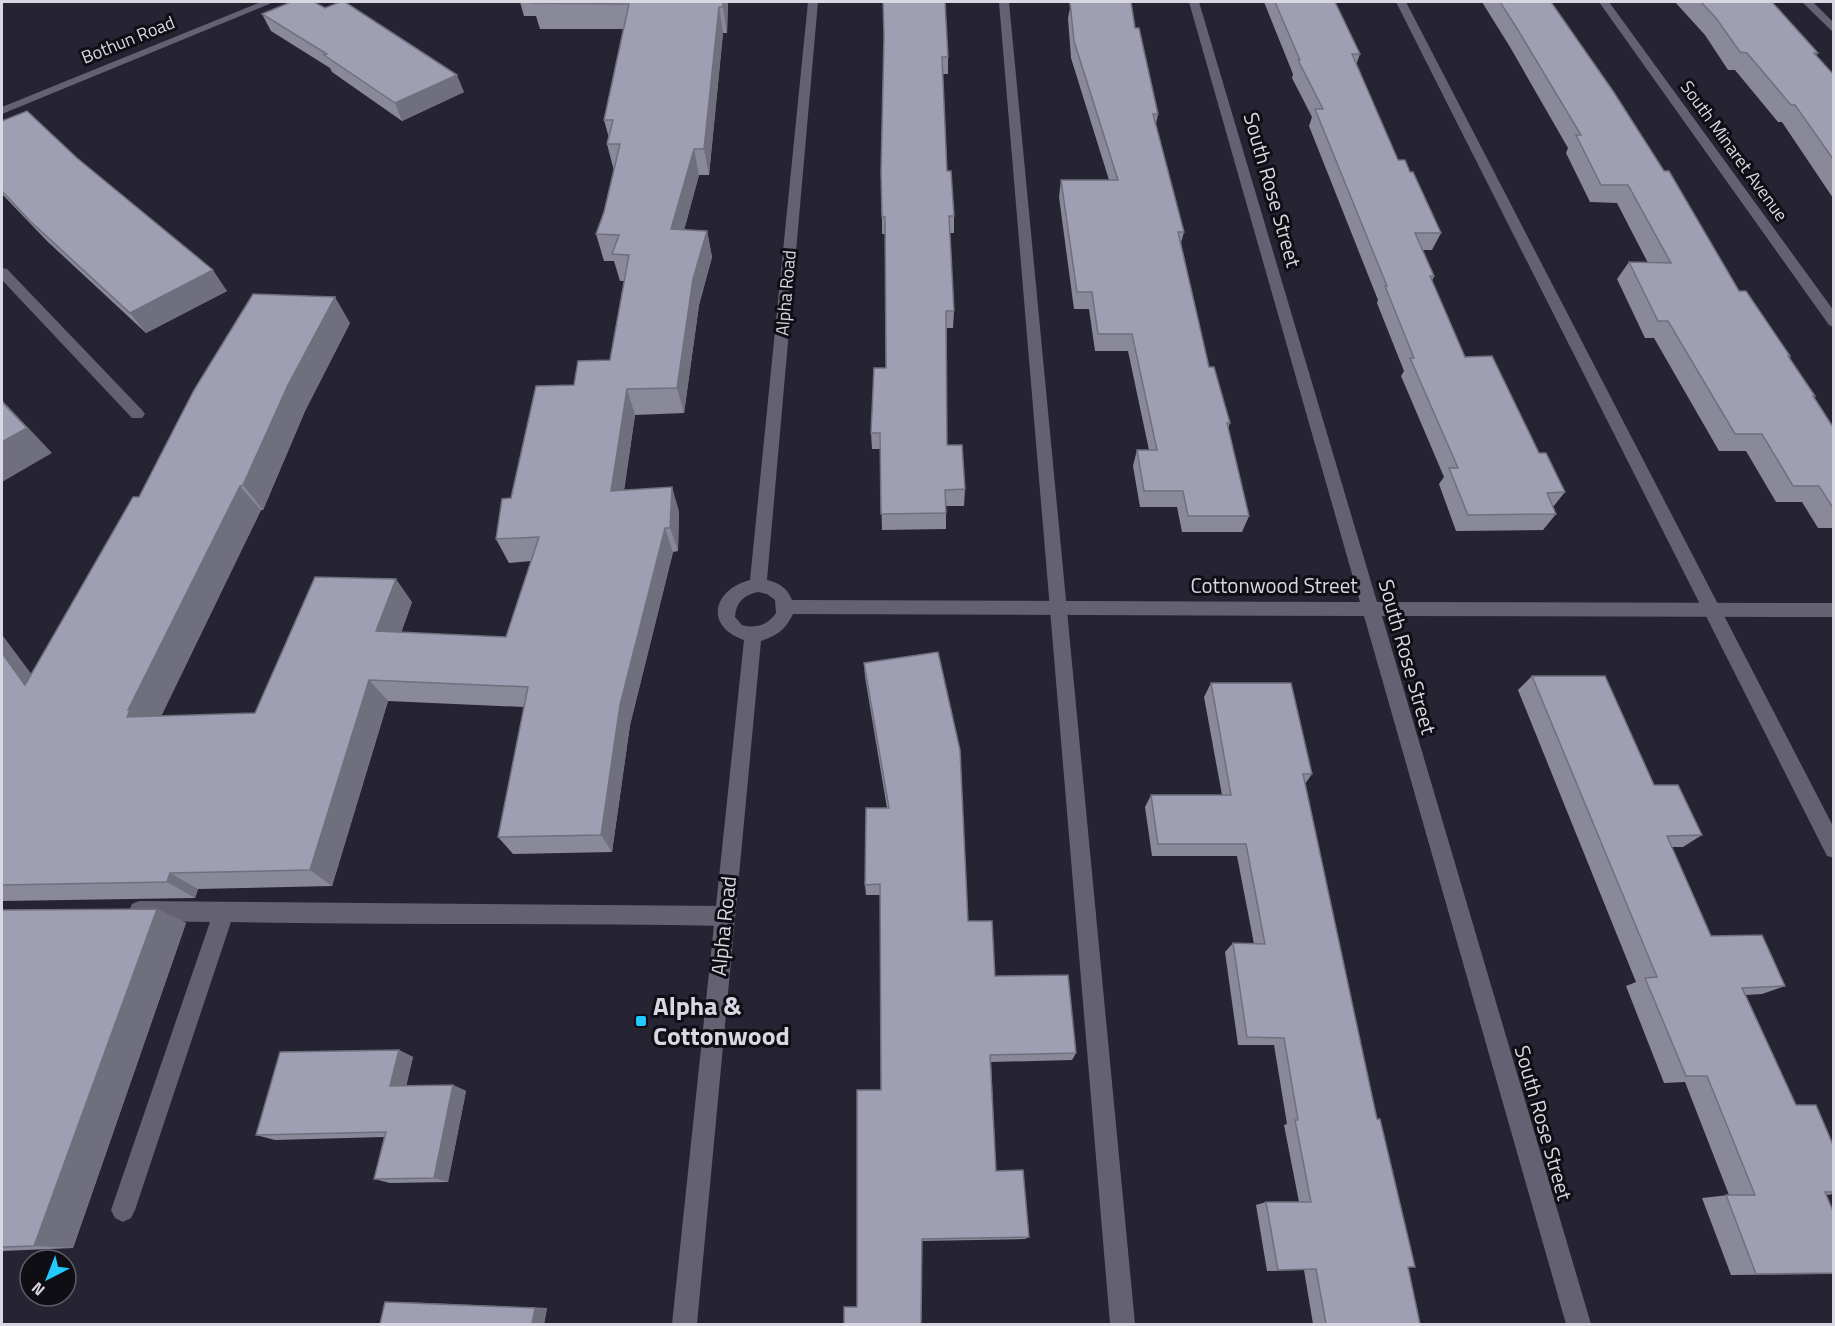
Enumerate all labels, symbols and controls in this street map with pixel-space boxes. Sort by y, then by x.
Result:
street label: Bothun Road [77,9,179,71]
street label: South Minaret Avenue [1674,75,1795,227]
street label: South Rose Street [1236,108,1311,272]
street label: Alpha Road [768,249,803,337]
street label: Cottonwood Street [1190,569,1358,601]
street label: South Rose Street [1371,575,1446,739]
street label: Alpha Road [702,874,744,977]
place label: Alpha & Cottonwood [653,986,790,1055]
marker: Alpha & Cottonwood [634,1014,648,1028]
street label: South Rose Street [1507,1041,1582,1205]
north arrow [18,1248,78,1308]
text: N [26,1277,50,1302]

